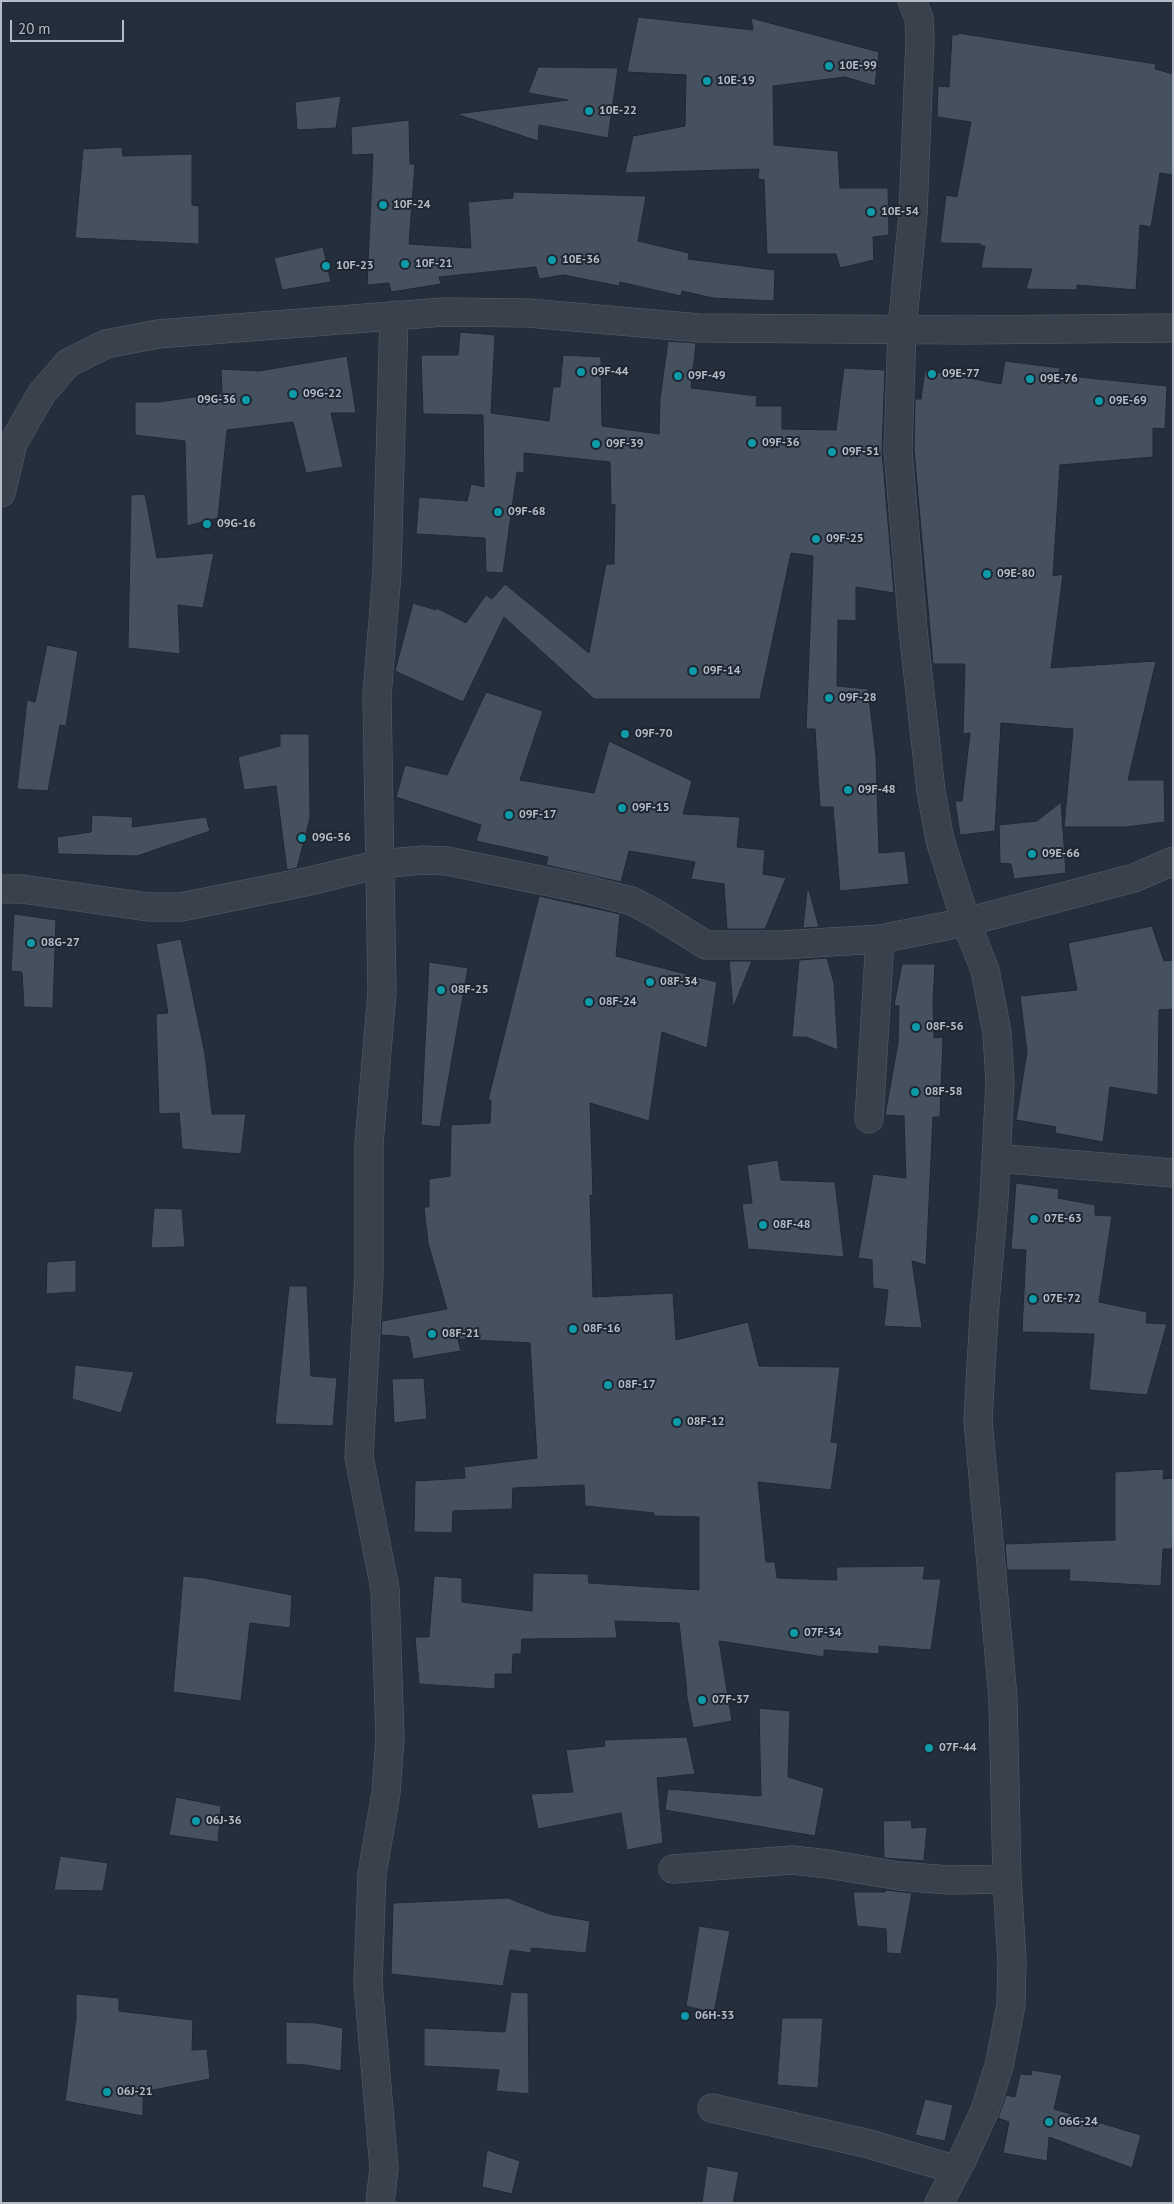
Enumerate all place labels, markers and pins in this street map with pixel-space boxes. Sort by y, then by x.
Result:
place label: 10E-99 [839,59,877,73]
marker: 10E-99 [823,60,835,72]
place label: 10E-19 [717,74,755,88]
marker: 10E-19 [701,75,713,87]
place label: 10E-22 [599,104,637,118]
marker: 10E-22 [583,105,595,117]
place label: 10F-24 [393,198,431,212]
marker: 10F-24 [377,199,389,211]
place label: 10E-54 [881,205,919,219]
marker: 10E-54 [865,206,877,218]
place label: 10E-36 [562,253,600,267]
marker: 10E-36 [546,254,558,266]
place label: 10F-21 [415,257,453,271]
marker: 10F-21 [399,258,411,270]
place label: 10F-23 [336,259,374,273]
marker: 10F-23 [320,260,332,272]
place label: 09F-44 [591,365,629,379]
marker: 09F-44 [575,366,587,378]
place label: 09E-77 [942,367,980,381]
marker: 09E-77 [926,368,938,380]
place label: 09F-49 [688,369,726,383]
marker: 09F-49 [672,370,684,382]
place label: 09E-76 [1040,372,1078,386]
marker: 09E-76 [1024,373,1036,385]
place label: 09G-22 [303,387,342,401]
marker: 09G-22 [287,388,299,400]
place label: 09G-36 [197,393,236,407]
marker: 09G-36 [240,394,252,406]
place label: 09E-69 [1109,394,1147,408]
marker: 09E-69 [1093,395,1105,407]
place label: 09F-36 [762,436,800,450]
place label: 09F-39 [606,437,644,451]
marker: 09F-36 [746,437,758,449]
marker: 09F-39 [590,438,602,450]
place label: 09F-51 [842,445,880,459]
marker: 09F-51 [826,446,838,458]
place label: 09F-68 [508,505,546,519]
marker: 09F-68 [492,506,504,518]
place label: 09G-16 [217,517,256,531]
marker: 09G-16 [201,518,213,530]
place label: 09F-25 [826,532,864,546]
marker: 09F-25 [810,533,822,545]
place label: 09E-80 [997,567,1035,581]
marker: 09E-80 [981,568,993,580]
place label: 09F-14 [703,664,741,678]
marker: 09F-14 [687,665,699,677]
place label: 09F-28 [839,691,877,705]
marker: 09F-28 [823,692,835,704]
place label: 09F-70 [635,727,673,741]
marker: 09F-70 [619,728,631,740]
place label: 09F-48 [858,783,896,797]
marker: 09F-48 [842,784,854,796]
place label: 09F-15 [632,801,670,815]
marker: 09F-15 [616,802,628,814]
place label: 09F-17 [519,808,557,822]
marker: 09F-17 [503,809,515,821]
place label: 09G-56 [312,831,351,845]
marker: 09G-56 [296,832,308,844]
place label: 09E-66 [1042,847,1080,861]
marker: 09E-66 [1026,848,1038,860]
place label: 08G-27 [41,936,80,950]
marker: 08G-27 [25,937,37,949]
place label: 08F-34 [660,975,698,989]
marker: 08F-34 [644,976,656,988]
place label: 08F-25 [451,983,489,997]
marker: 08F-25 [435,984,447,996]
place label: 08F-24 [599,995,637,1009]
marker: 08F-24 [583,996,595,1008]
place label: 08F-56 [926,1020,964,1034]
marker: 08F-56 [910,1021,922,1033]
place label: 08F-58 [925,1085,963,1099]
marker: 08F-58 [909,1086,921,1098]
place label: 07E-63 [1044,1212,1082,1226]
marker: 07E-63 [1028,1213,1040,1225]
place label: 08F-48 [773,1218,811,1232]
marker: 08F-48 [757,1219,769,1231]
place label: 07E-72 [1043,1292,1081,1306]
marker: 07E-72 [1027,1293,1039,1305]
place label: 08F-16 [583,1322,621,1336]
marker: 08F-16 [567,1323,579,1335]
place label: 08F-21 [442,1327,480,1341]
marker: 08F-21 [426,1328,438,1340]
place label: 08F-17 [618,1378,656,1392]
marker: 08F-17 [602,1379,614,1391]
place label: 08F-12 [687,1415,725,1429]
marker: 08F-12 [671,1416,683,1428]
place label: 07F-34 [804,1626,842,1640]
marker: 07F-34 [788,1627,800,1639]
place label: 07F-37 [712,1693,750,1707]
marker: 07F-37 [696,1694,708,1706]
place label: 07F-44 [939,1741,977,1755]
marker: 07F-44 [923,1742,935,1754]
place label: 06J-36 [206,1814,242,1828]
marker: 06J-36 [190,1815,202,1827]
place label: 06H-33 [695,2009,734,2023]
marker: 06H-33 [679,2010,691,2022]
place label: 06J-21 [117,2085,153,2099]
marker: 06J-21 [101,2086,113,2098]
place label: 06G-24 [1059,2115,1098,2129]
marker: 06G-24 [1043,2116,1055,2128]

